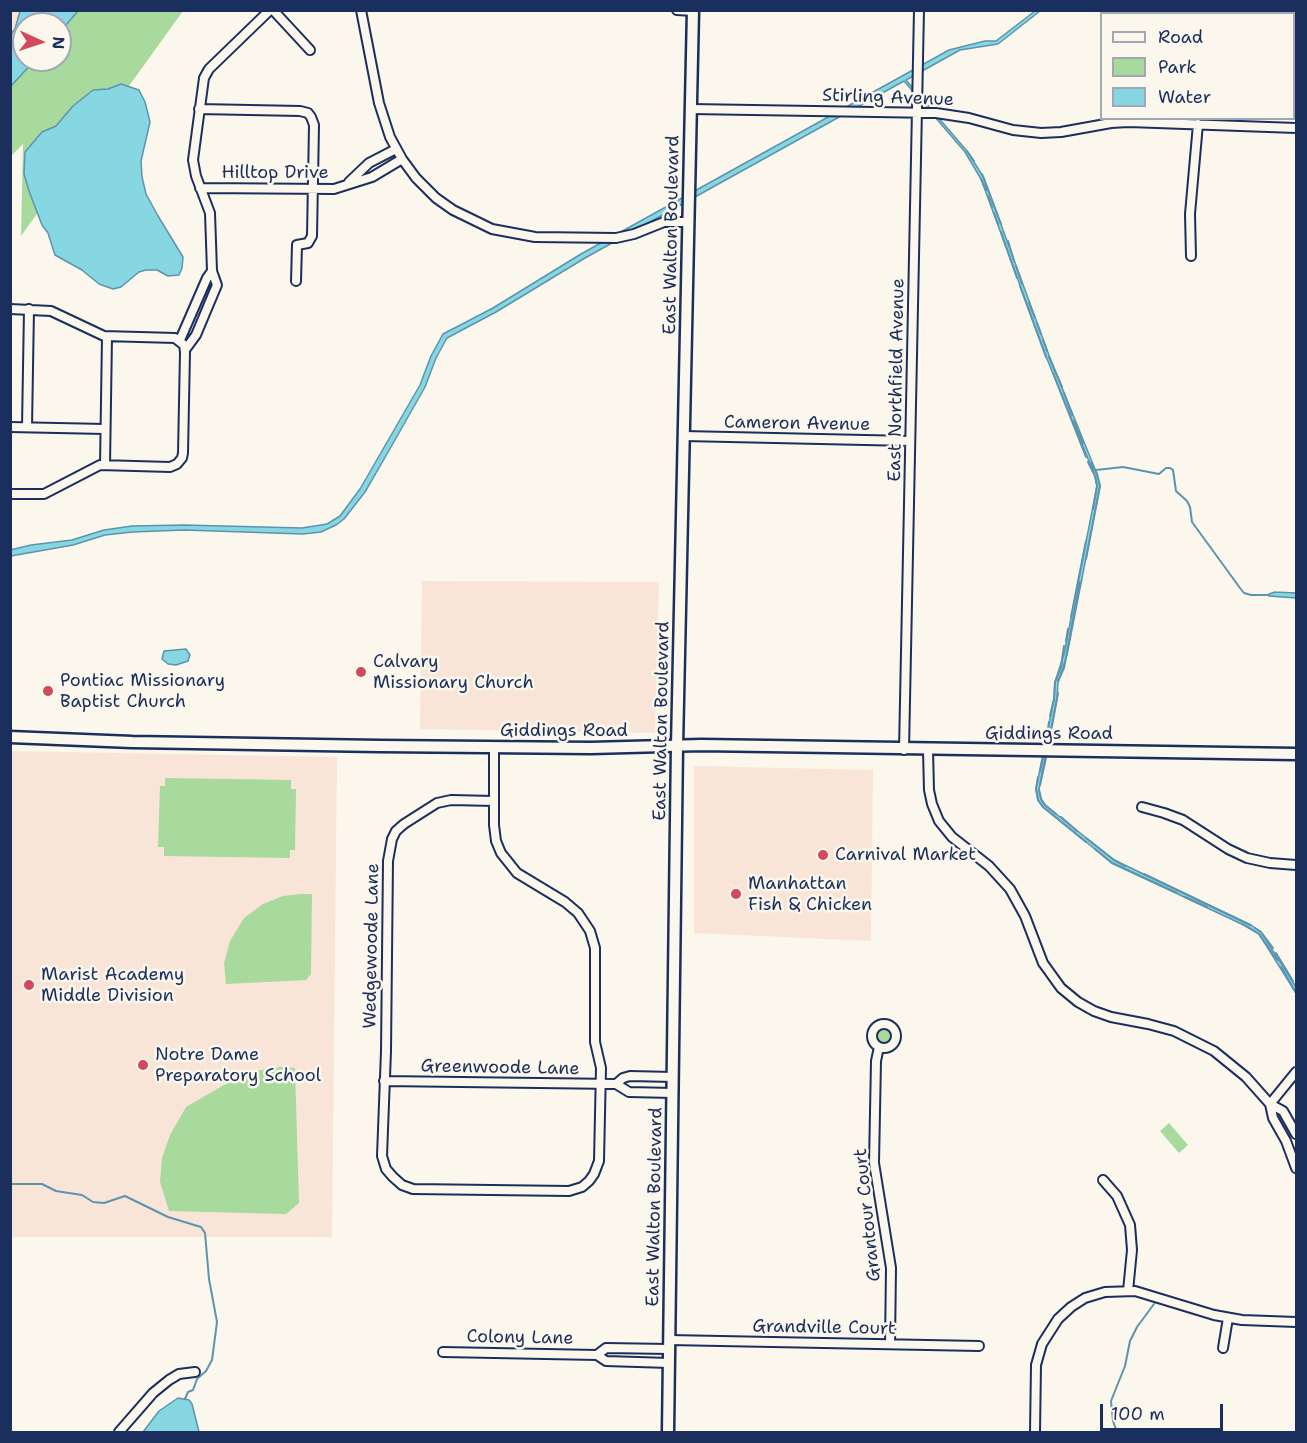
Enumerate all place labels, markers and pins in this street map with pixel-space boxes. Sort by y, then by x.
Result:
place label: Calvary Missionary Church [373,651,534,694]
marker: Calvary Missionary Church [354,665,368,679]
place label: Pontiac Missionary Baptist Church [60,670,225,712]
marker: Pontiac Missionary Baptist Church [41,684,55,698]
place label: Carnival Market [835,844,976,866]
marker: Carnival Market [816,848,830,862]
place label: Manhattan Fish & Chicken [748,873,872,916]
marker: Manhattan Fish & Chicken [729,887,743,901]
place label: Marist Academy Middle Division [41,964,184,1006]
marker: Marist Academy Middle Division [22,978,36,992]
place label: Notre Dame Preparatory School [155,1044,321,1086]
marker: Notre Dame Preparatory School [136,1058,150,1072]

